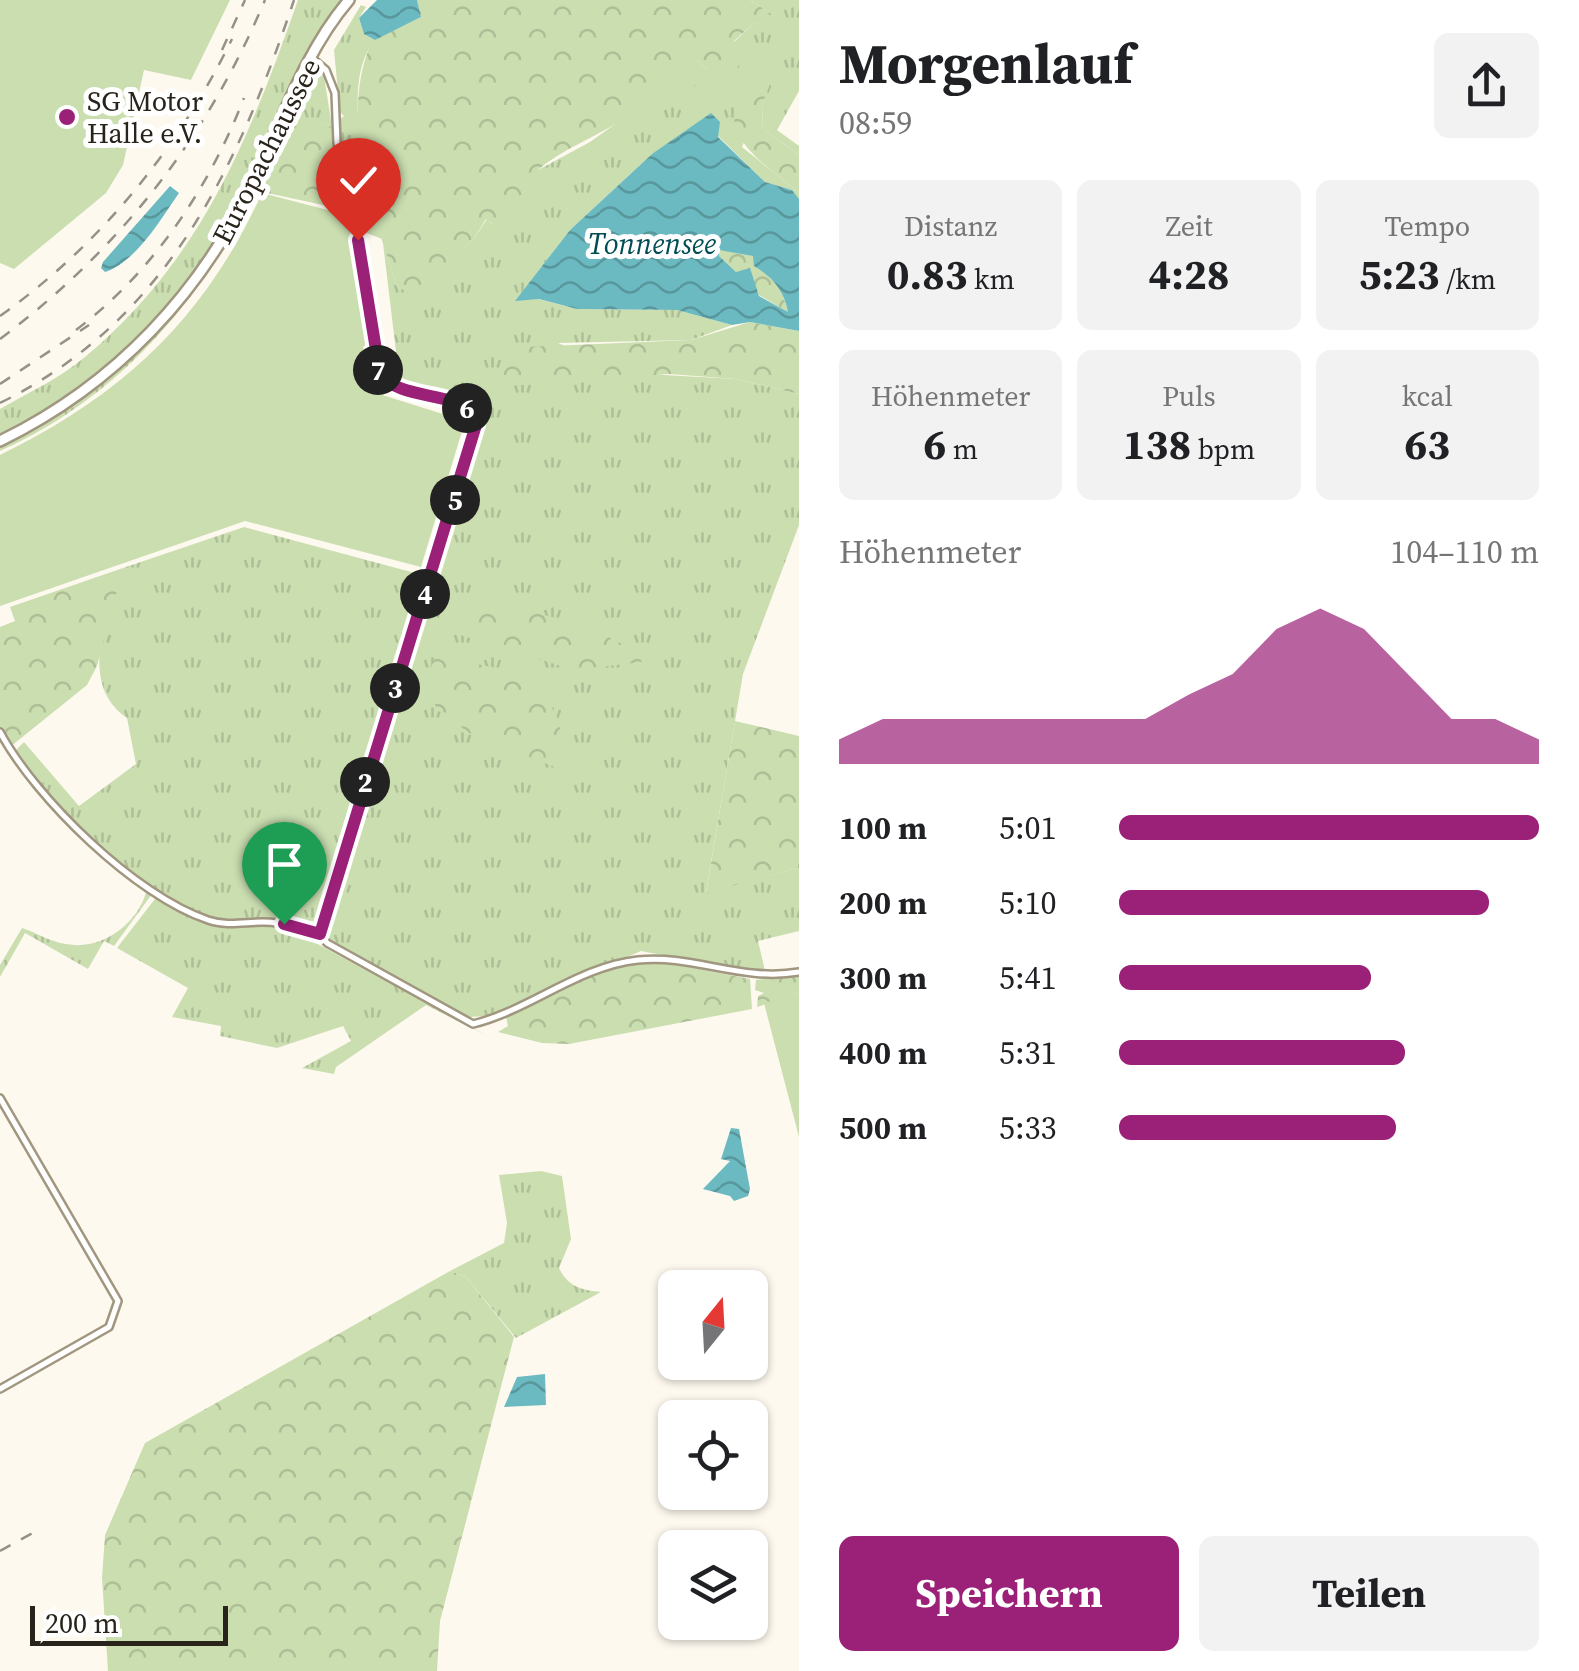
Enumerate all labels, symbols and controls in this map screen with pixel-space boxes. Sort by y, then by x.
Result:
text: Morgenlauf [839,26,1133,101]
button: share [1434,33,1539,138]
street label: Europachaussee [203,52,329,250]
place label: SG Motor Halle e.V. [87,82,203,152]
text: 08:59 [839,101,913,145]
marker: SG Motor Halle e.V. [56,106,78,128]
pin [316,138,401,241]
icon: check [331,153,386,208]
text: Distanz [904,207,997,245]
text: Zeit [1165,207,1213,245]
text: Tempo [1384,207,1470,245]
water label: Tonnensee [588,223,716,264]
text: 0.83 [887,245,968,303]
text: 4:28 [1149,245,1229,303]
text: 5:23 [1359,245,1440,303]
text: km [968,260,1015,298]
text: /km [1440,260,1496,298]
pin: 7 [353,345,403,395]
text: 7 [370,351,386,389]
text: Höhenmeter [871,377,1030,415]
text: Puls [1162,377,1216,415]
text: kcal [1402,377,1453,415]
pin: 6 [442,383,492,433]
text: 6 [459,389,475,427]
text: 6 [923,415,946,473]
text: 138 [1123,415,1191,473]
text: 63 [1405,415,1450,473]
text: m [946,430,978,468]
text: bpm [1191,430,1255,468]
pin: 5 [430,475,480,525]
text: 5 [447,481,463,519]
text: Höhenmeter [839,530,1021,574]
text: 104–110 m [1390,530,1539,574]
pin: 4 [400,569,450,619]
text: 4 [417,575,433,613]
pin: 3 [370,663,420,713]
text: 3 [387,669,403,707]
pin: 2 [340,757,390,807]
text: 2 [357,763,373,801]
text: 100 m [839,806,927,850]
text: 5:01 [999,806,1057,850]
pin [242,822,327,925]
icon: arrive [257,837,312,892]
text: 200 m [839,881,927,925]
text: 5:10 [999,881,1057,925]
text: 300 m [839,956,927,1000]
text: 5:41 [999,956,1057,1000]
text: 400 m [839,1031,927,1075]
text: 5:31 [999,1031,1057,1075]
text: 500 m [839,1106,927,1150]
text: 5:33 [999,1106,1057,1150]
north arrow [658,1270,768,1380]
map controls [658,1270,768,1640]
button: locate [658,1400,768,1510]
button: layers [658,1530,768,1640]
button: Speichern [839,1536,1179,1651]
button: Teilen [1199,1536,1539,1651]
scale bar [30,1601,228,1646]
text: 200 m [45,1604,119,1642]

